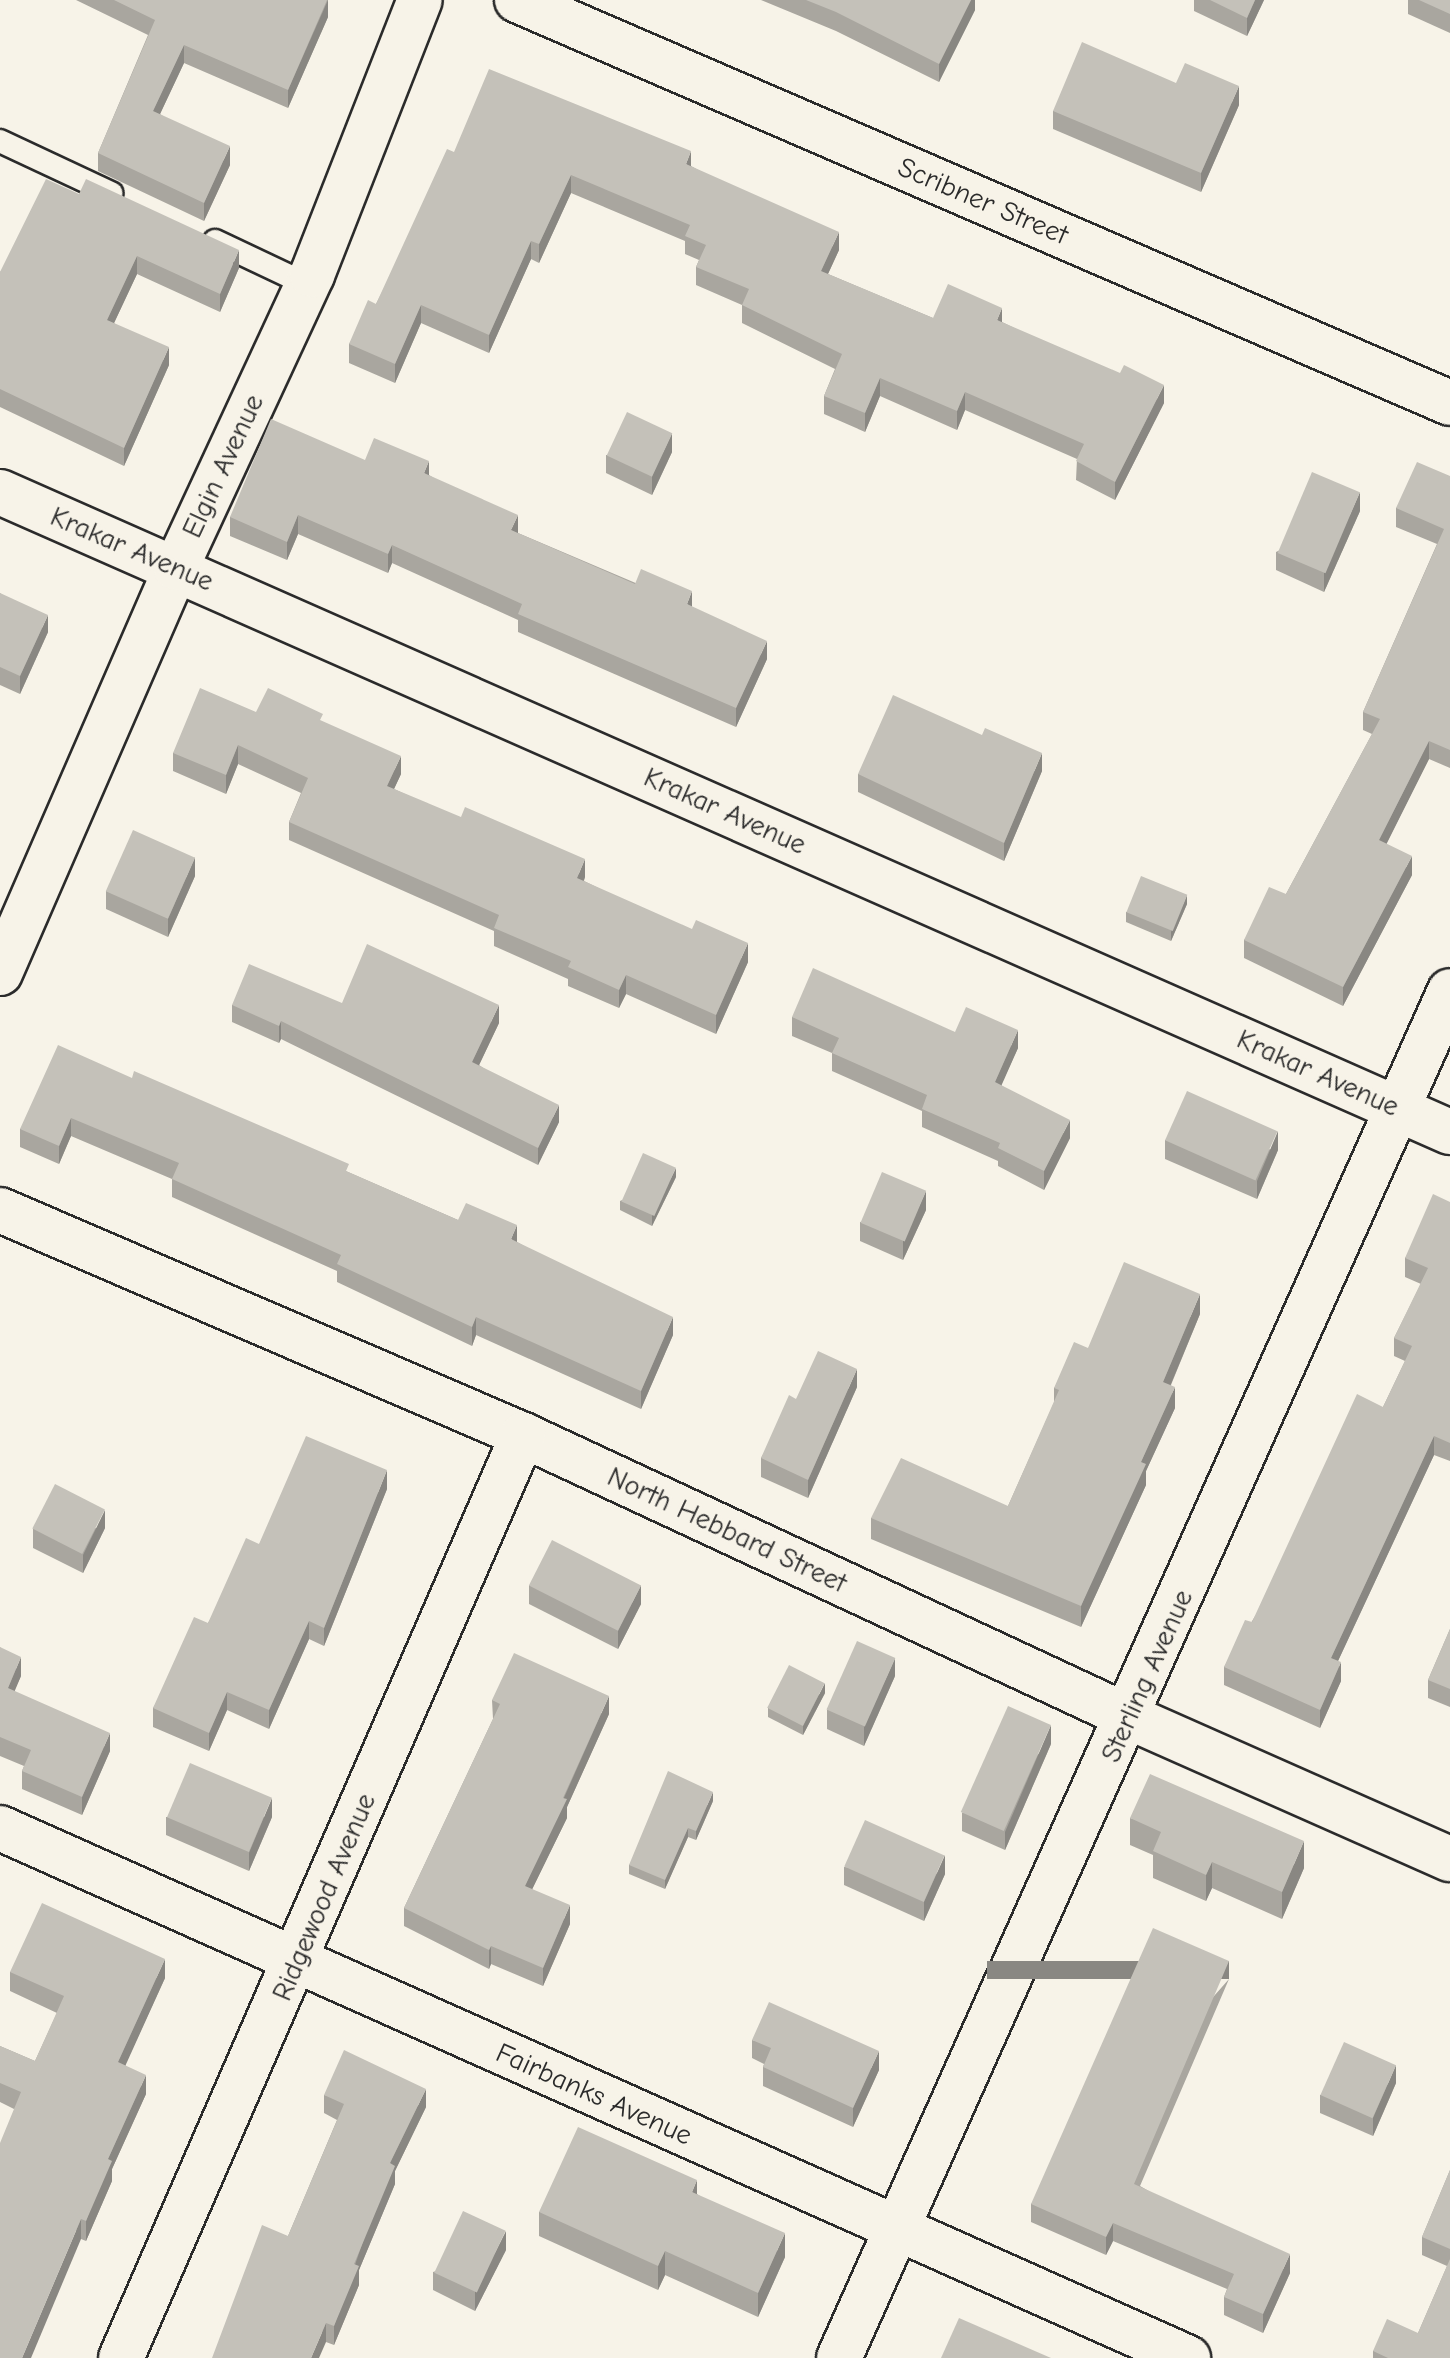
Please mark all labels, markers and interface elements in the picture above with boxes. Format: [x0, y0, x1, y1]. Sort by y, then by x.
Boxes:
street label: Scribner Street [893, 150, 1073, 252]
street label: Elgin Avenue [175, 389, 271, 543]
street label: Krakar Avenue [45, 500, 219, 598]
street label: Krakar Avenue [639, 760, 811, 862]
street label: Krakar Avenue [1232, 1022, 1404, 1124]
street label: North Hebbard Street [602, 1460, 852, 1600]
street label: Sterling Avenue [1094, 1585, 1200, 1767]
street label: Ridgewood Avenue [265, 1788, 383, 2006]
street label: Fairbanks Avenue [491, 2036, 697, 2152]

